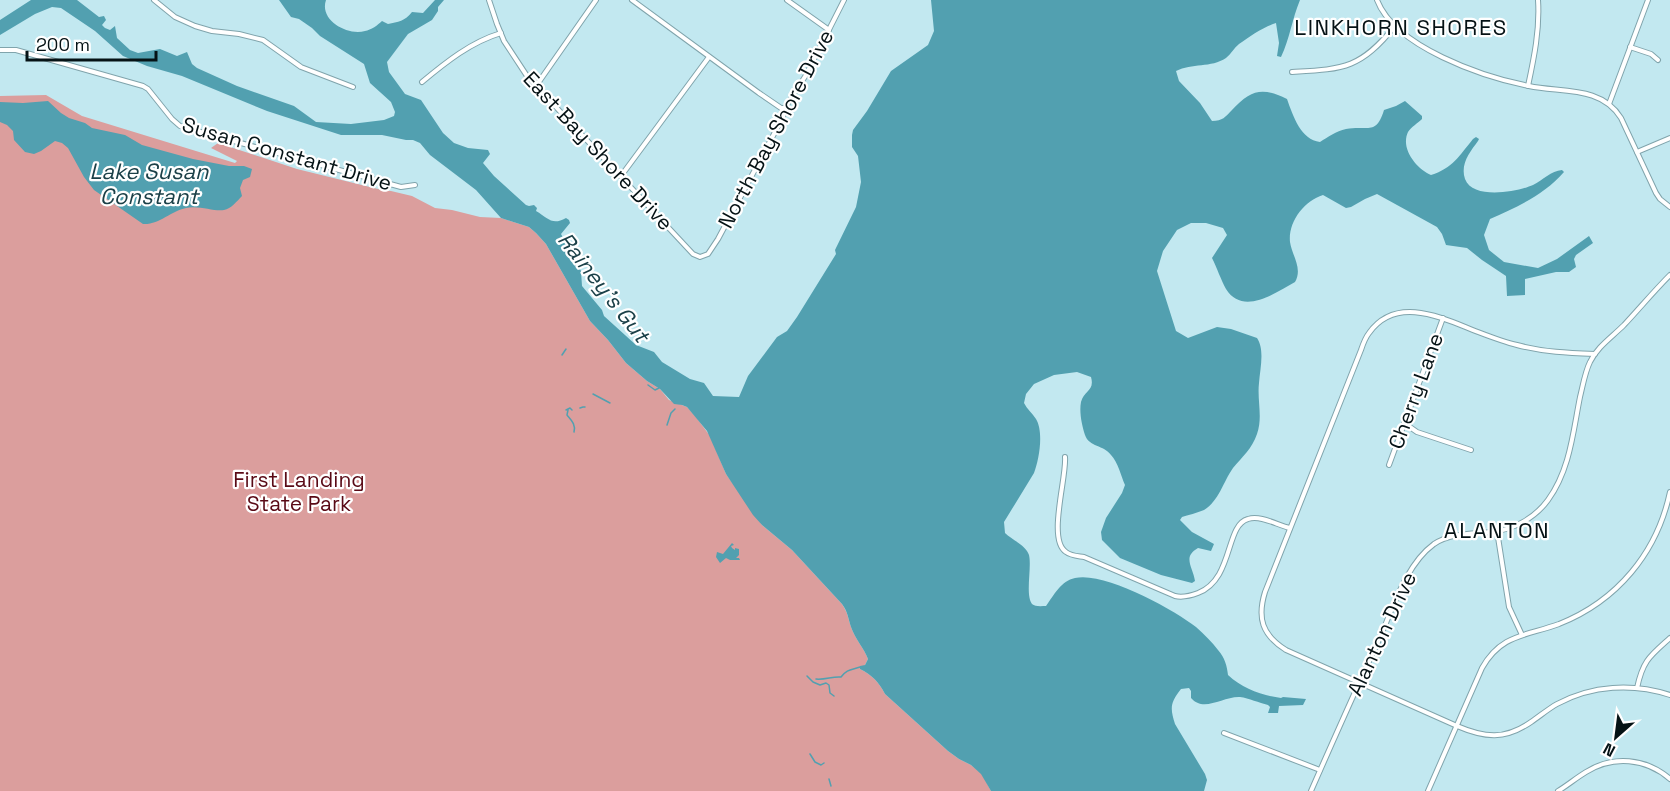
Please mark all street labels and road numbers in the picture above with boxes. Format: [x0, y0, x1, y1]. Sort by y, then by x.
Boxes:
street label: North Bay Shore Drive [712, 25, 839, 233]
street label: East Bay Shore Drive [518, 65, 679, 236]
street label: Susan Constant Drive [179, 111, 395, 196]
street label: Cherry Lane [1382, 329, 1449, 453]
street label: Alanton Drive [1341, 567, 1422, 700]

